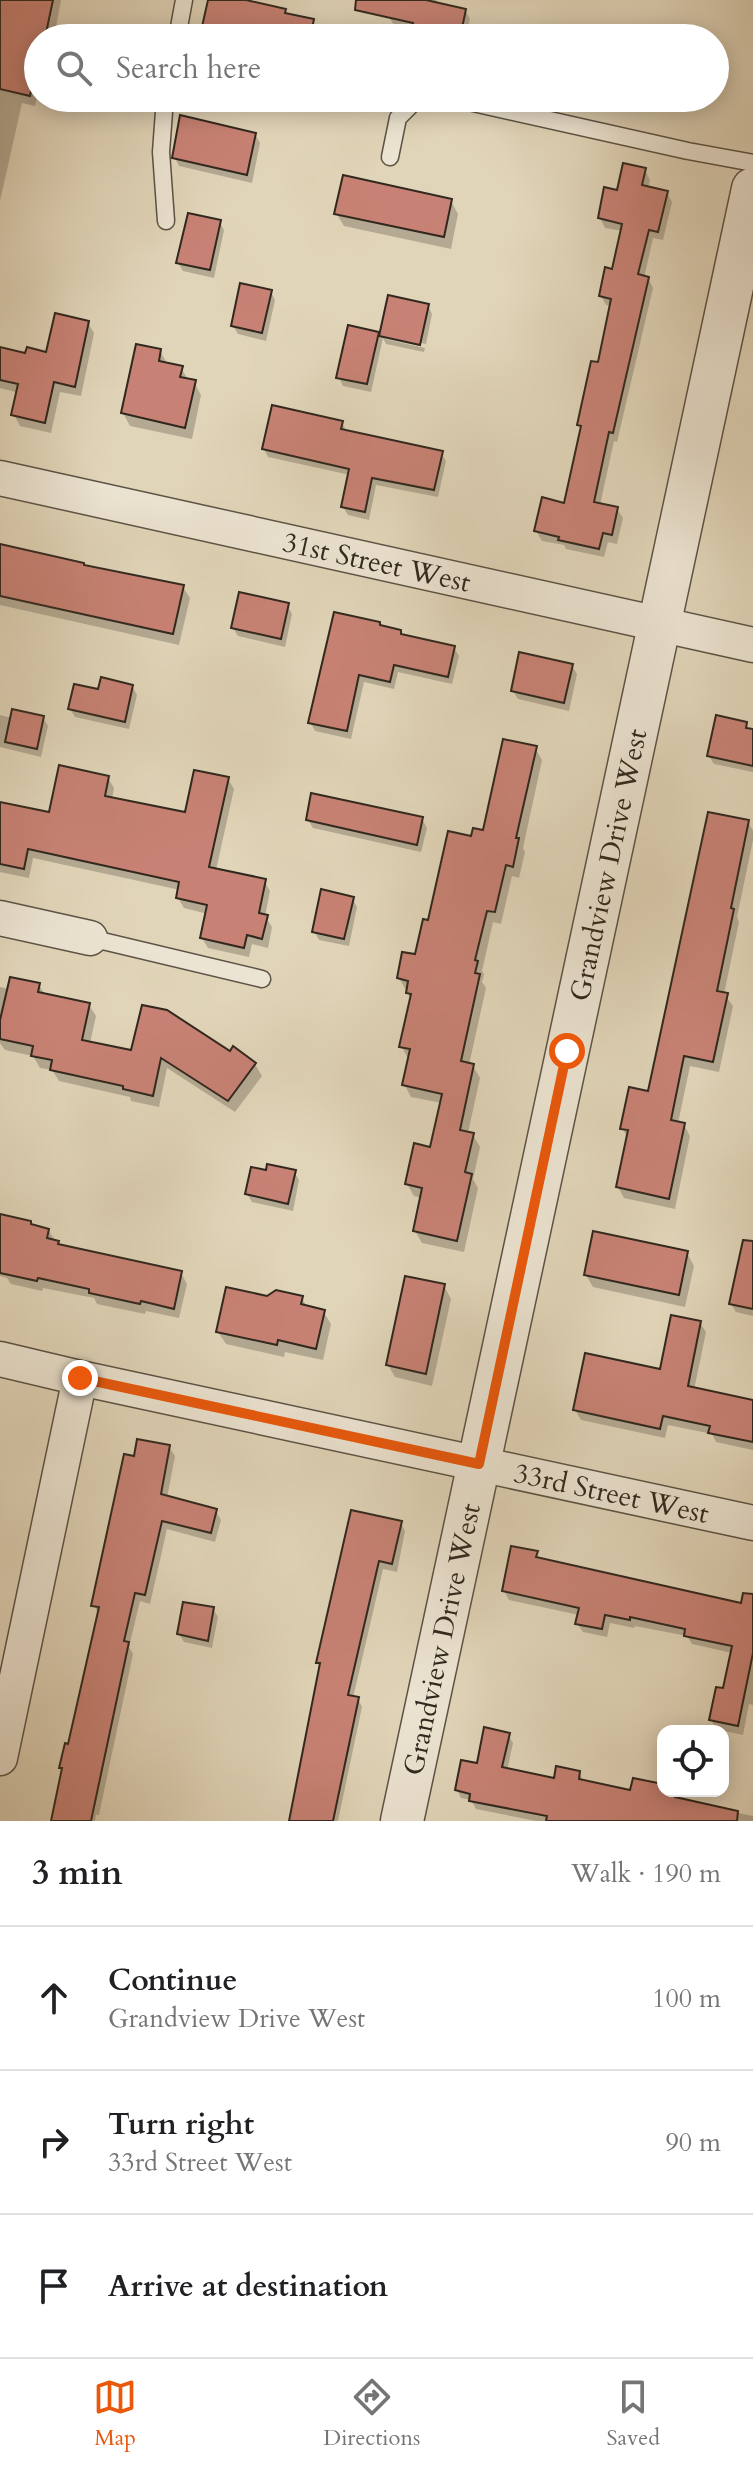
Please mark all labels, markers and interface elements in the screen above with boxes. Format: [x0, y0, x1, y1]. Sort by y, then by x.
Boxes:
search box [24, 24, 729, 112]
icon: search [52, 46, 96, 90]
text: Search here [116, 48, 261, 89]
street label: 31st Street West [279, 523, 474, 602]
street label: Grandview Drive West [561, 725, 656, 1005]
route start [549, 1033, 585, 1069]
route end [62, 1360, 98, 1396]
street label: 33rd Street West [511, 1454, 712, 1533]
street label: Grandview Drive West [394, 1500, 490, 1779]
map controls [657, 1725, 729, 1797]
button: locate [657, 1725, 729, 1797]
text: 3 min [32, 1850, 123, 1896]
text: Walk · 190 m [571, 1856, 721, 1891]
text: Continue [108, 1960, 237, 2001]
icon: ahead [32, 1976, 76, 2020]
text: 100 m [652, 1981, 721, 2016]
text: Grandview Drive West [108, 2001, 365, 2036]
text: Turn right [108, 2104, 254, 2145]
icon: right [32, 2120, 76, 2164]
text: 90 m [665, 2125, 721, 2160]
text: 33rd Street West [108, 2145, 292, 2180]
icon: arrive [32, 2264, 76, 2308]
text: Arrive at destination [108, 2266, 388, 2307]
tab: Map [93, 2375, 137, 2453]
tab: Directions [323, 2375, 420, 2453]
tab: Saved [607, 2375, 660, 2453]

